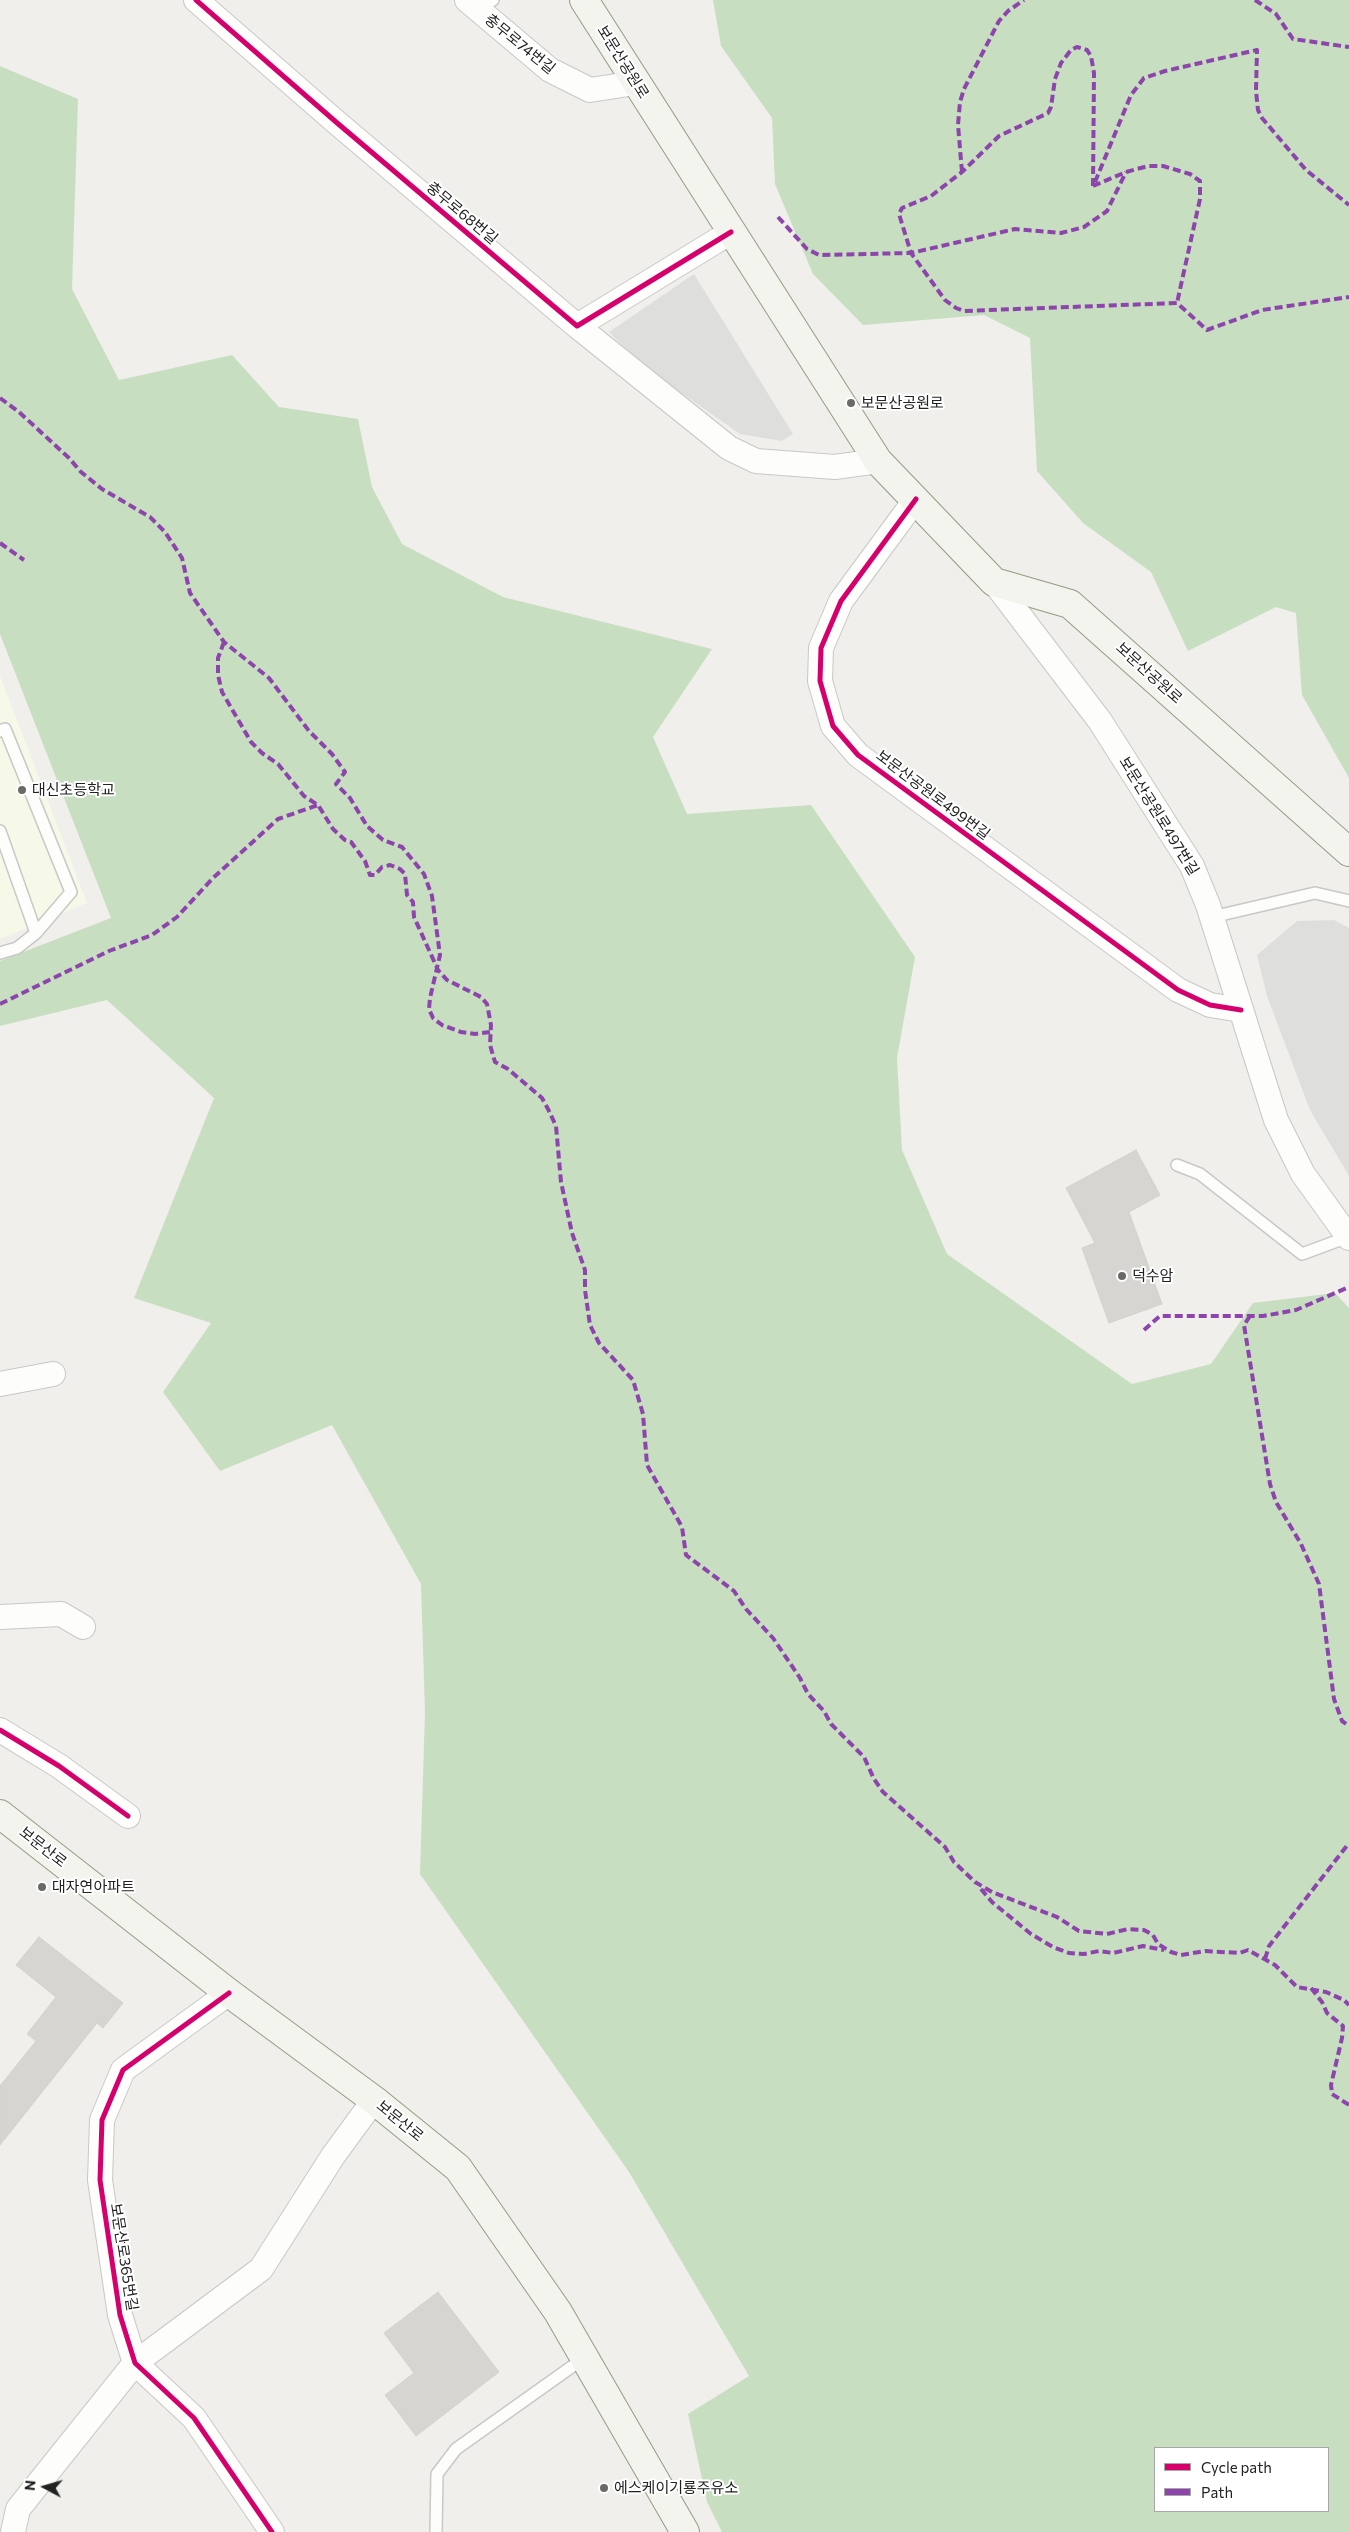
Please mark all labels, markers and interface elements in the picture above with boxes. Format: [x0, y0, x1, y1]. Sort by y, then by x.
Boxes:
street label: 충무로74번길 [481, 10, 559, 78]
street label: 보문산공원로 [593, 22, 653, 102]
street label: 충무로68번길 [423, 178, 501, 248]
place label: 보문산공원로 [861, 394, 944, 412]
marker: 보문산공원로 [845, 397, 857, 409]
street label: 보문산공원로 [1112, 639, 1186, 707]
street label: 보문산공원로499번길 [873, 746, 993, 844]
street label: 보문산공원로497번길 [1115, 753, 1203, 879]
place label: 대신초등학교 [32, 781, 115, 799]
marker: 대신초등학교 [16, 784, 28, 796]
place label: 덕수암 [1132, 1267, 1173, 1285]
marker: 덕수암 [1116, 1270, 1128, 1282]
street label: 보문산로 [16, 1823, 70, 1871]
place label: 대자연아파트 [52, 1878, 135, 1896]
marker: 대자연아파트 [36, 1881, 48, 1893]
street label: 보문산로 [373, 2097, 427, 2145]
street label: 보문산로365번길 [107, 2202, 141, 2312]
legend [1154, 2447, 1329, 2512]
text: Cycle path [1201, 2458, 1272, 2476]
north arrow [20, 2462, 70, 2512]
text: N [21, 2479, 39, 2491]
place label: 에스케이기룡주유소 [614, 2479, 738, 2497]
marker: 에스케이기룡주유소 [598, 2482, 610, 2494]
text: Path [1201, 2483, 1233, 2501]

